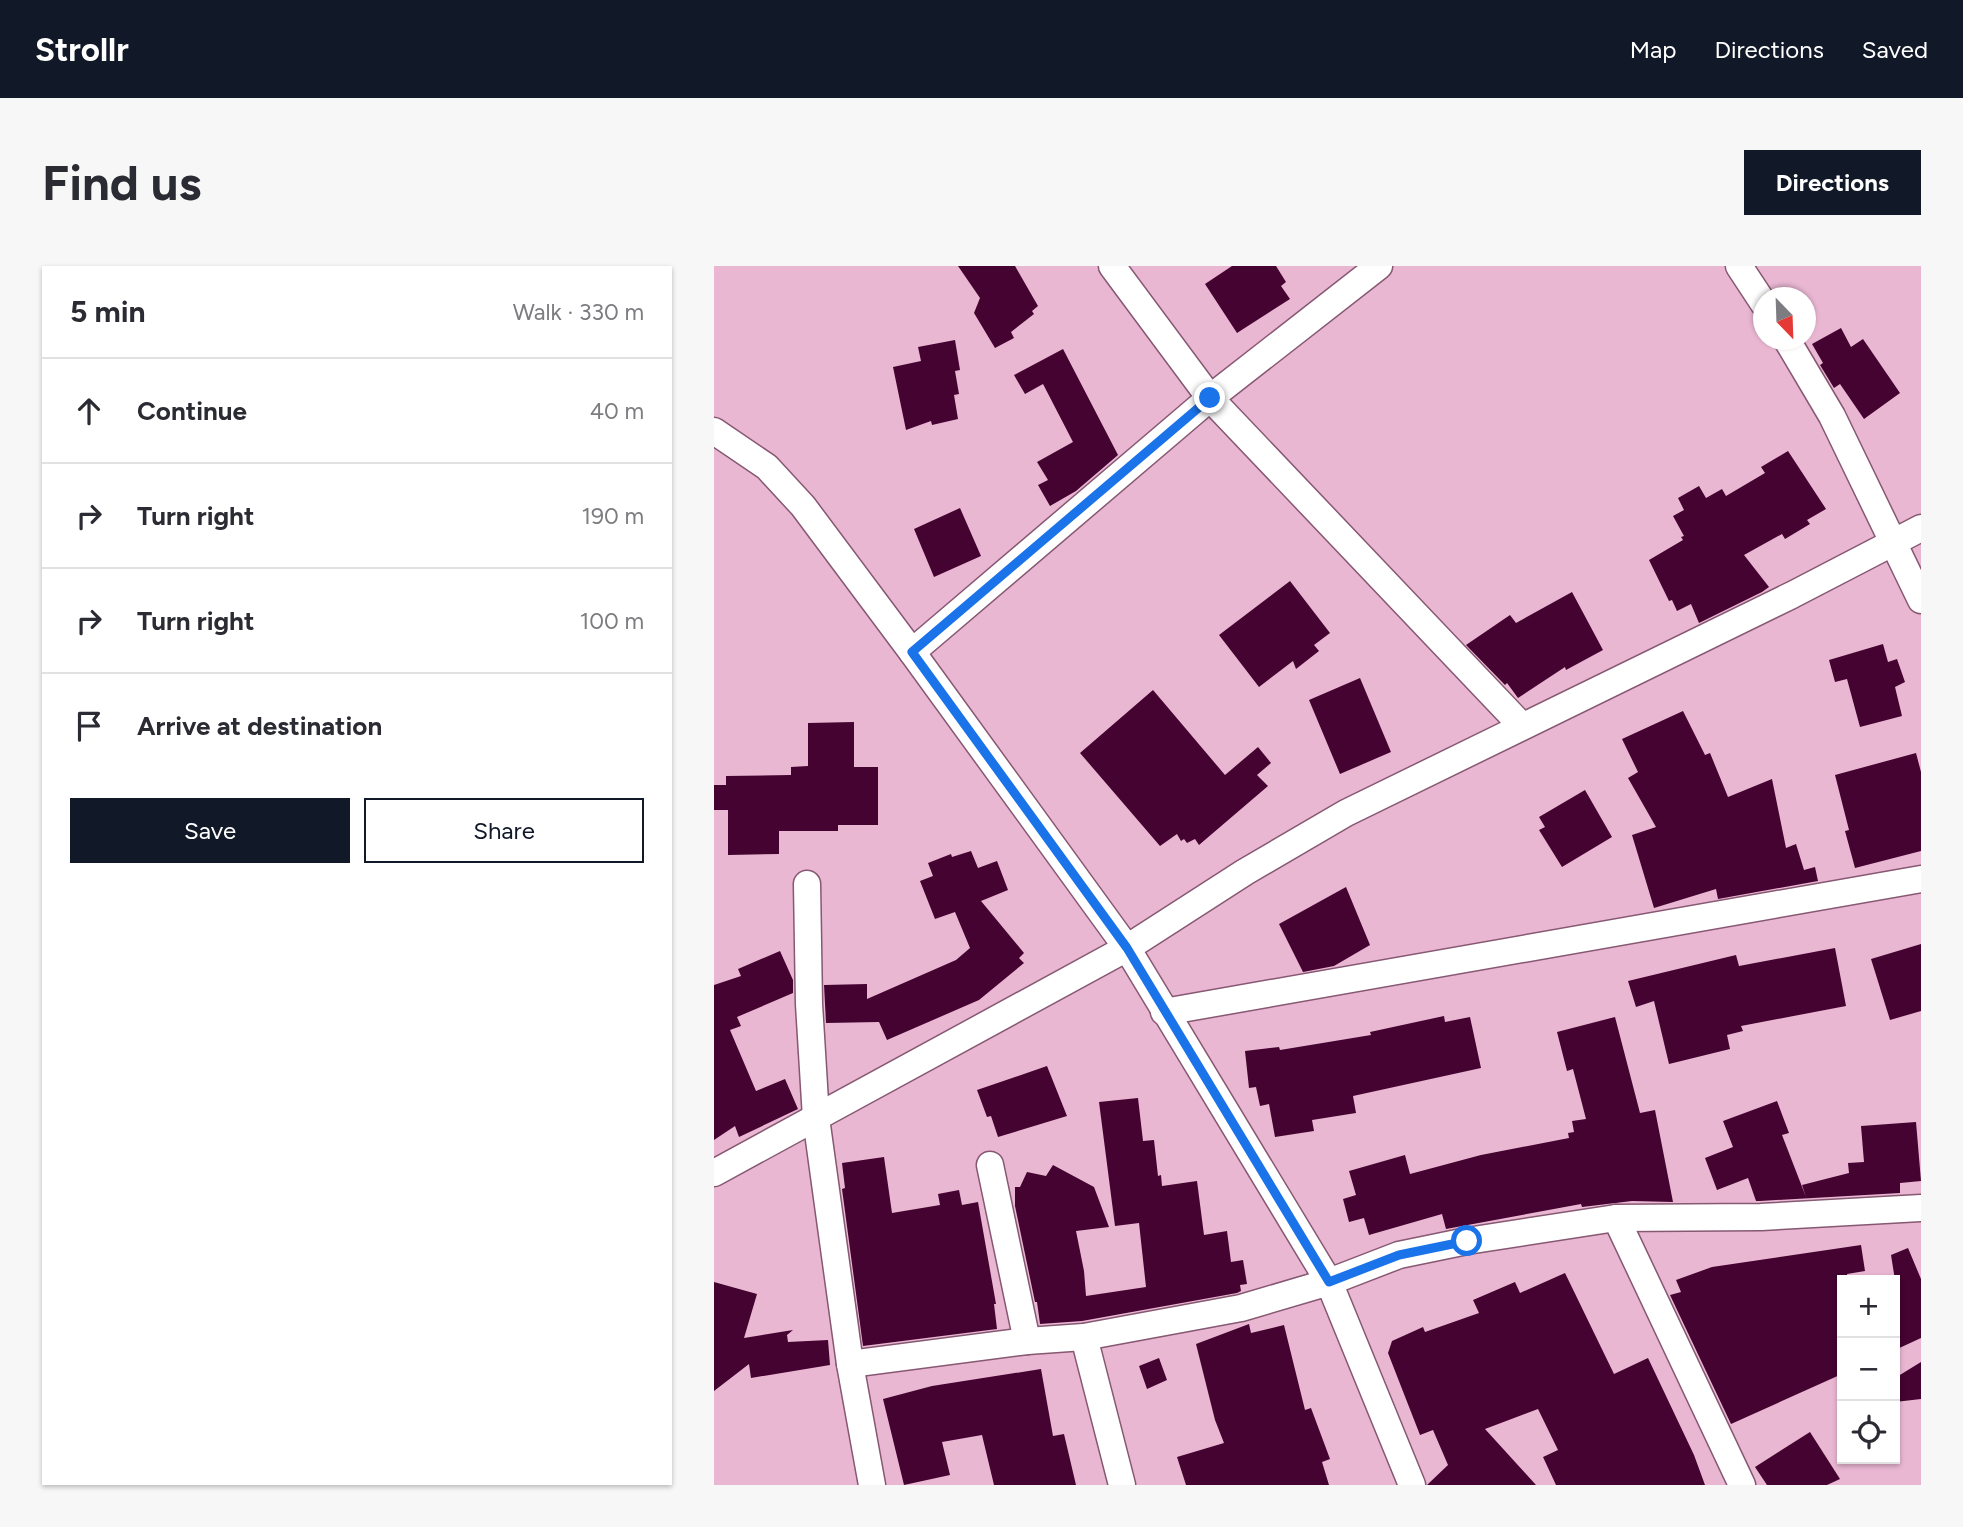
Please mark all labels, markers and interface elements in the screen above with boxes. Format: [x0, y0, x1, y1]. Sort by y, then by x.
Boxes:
text: Strollr [35, 30, 129, 69]
text: Map [1630, 35, 1676, 64]
text: Directions [1714, 35, 1824, 64]
text: Saved [1862, 35, 1928, 64]
button: Directions [1744, 150, 1921, 215]
text: Find us [42, 153, 201, 212]
north arrow [1753, 287, 1816, 350]
text: 5 min [70, 293, 146, 330]
text: Walk · 330 m [513, 298, 644, 326]
route end [1194, 382, 1225, 413]
icon: ahead [70, 392, 108, 430]
text: Continue [137, 395, 247, 427]
text: 40 m [590, 397, 644, 425]
icon: right [70, 497, 108, 535]
text: Turn right [137, 500, 254, 532]
text: 190 m [581, 502, 644, 530]
icon: right [70, 602, 108, 640]
text: Turn right [137, 605, 254, 637]
text: 100 m [580, 607, 644, 635]
icon: arrive [70, 707, 108, 745]
text: Arrive at destination [137, 710, 382, 742]
button: Save [70, 798, 350, 863]
button: Share [364, 798, 644, 863]
route start [1451, 1225, 1482, 1256]
map controls [1837, 1275, 1900, 1464]
button: + [1837, 1275, 1900, 1338]
button: − [1837, 1338, 1900, 1401]
button: locate [1837, 1401, 1900, 1464]

